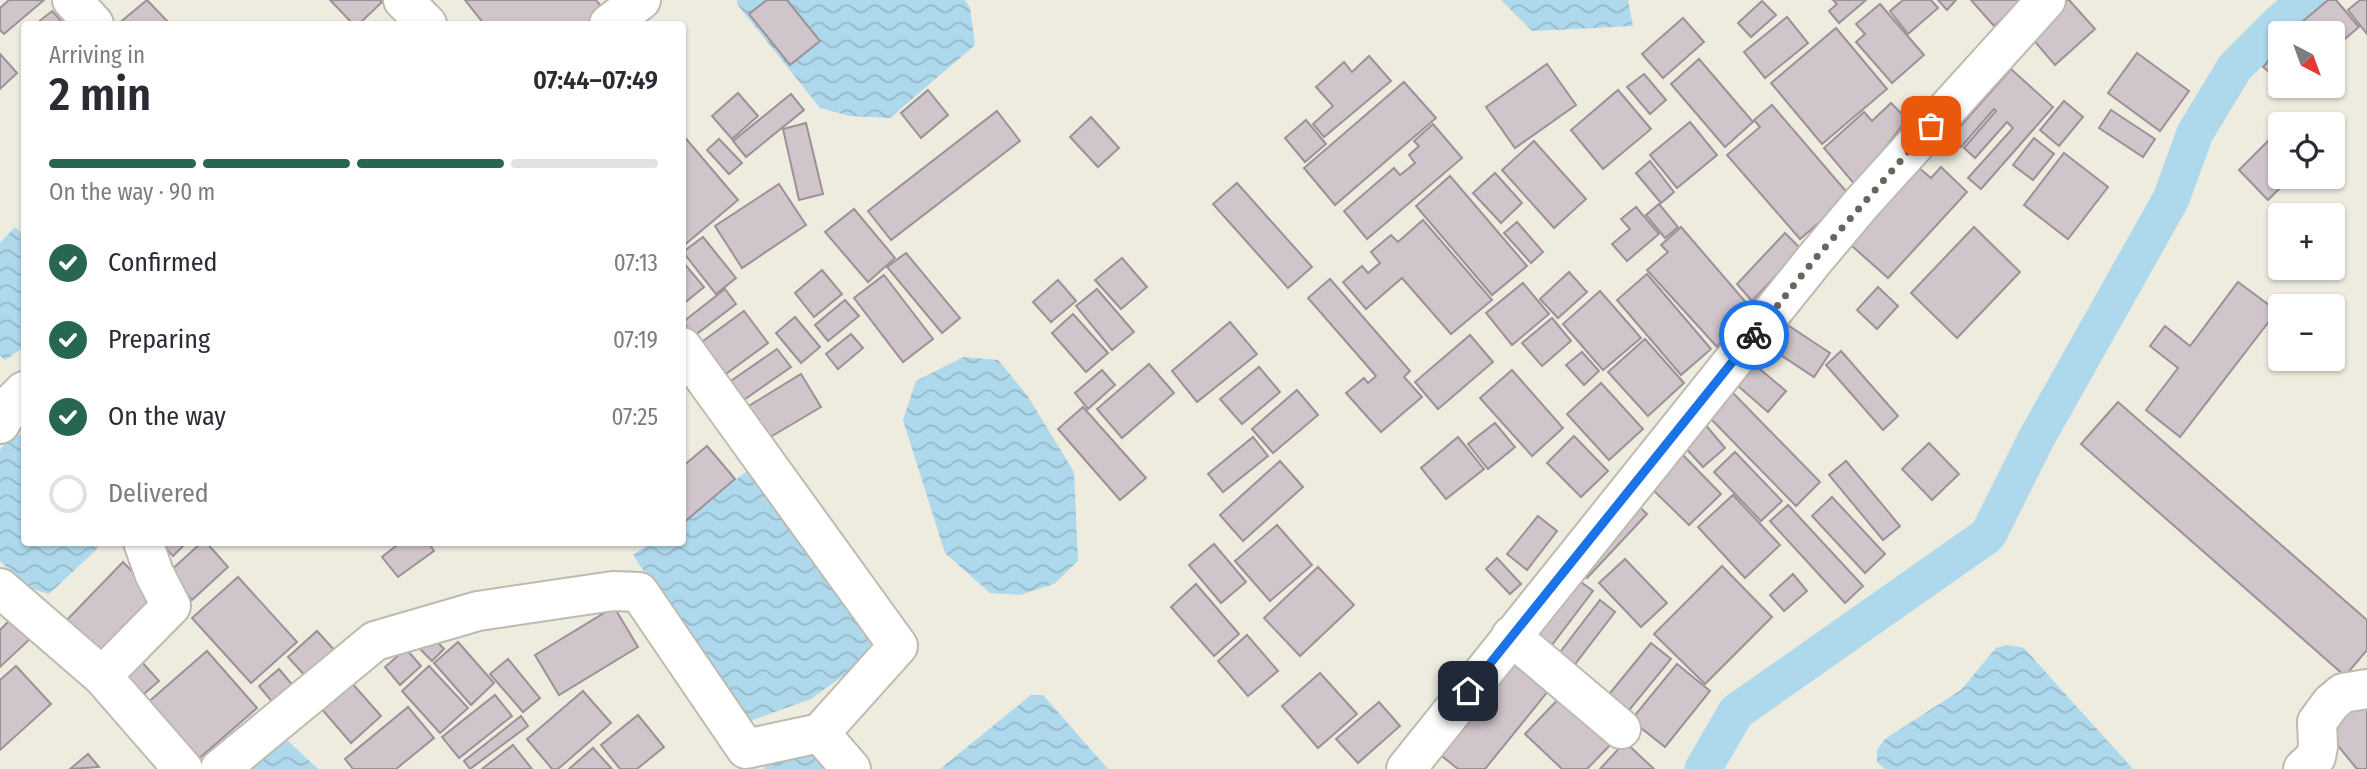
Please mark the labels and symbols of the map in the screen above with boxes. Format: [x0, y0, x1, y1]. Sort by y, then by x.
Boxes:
north arrow [2268, 21, 2345, 98]
pin [1901, 96, 1961, 156]
courier [1719, 300, 1789, 370]
pin [1438, 661, 1498, 721]

